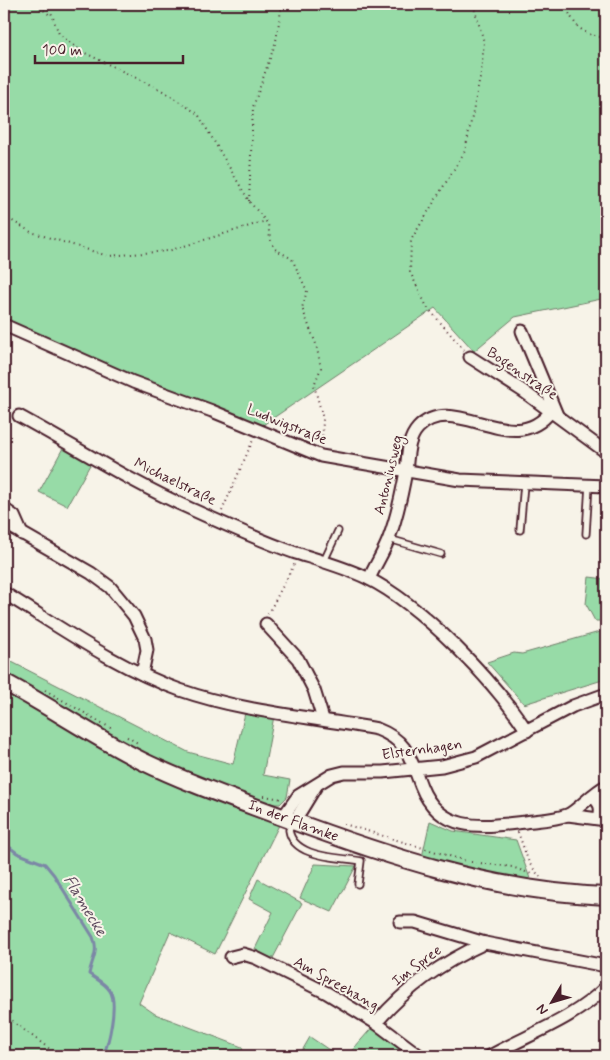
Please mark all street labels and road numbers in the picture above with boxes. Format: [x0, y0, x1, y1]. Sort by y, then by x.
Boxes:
street label: Bogenstraße [482, 343, 561, 406]
street label: Ludwigstraße [244, 400, 330, 450]
street label: Antoniusweg [369, 433, 410, 517]
street label: Michaelstraße [130, 453, 220, 511]
street label: Elsternhagen [381, 734, 463, 766]
street label: In der Flamke [245, 795, 342, 847]
street label: Im Spree [388, 941, 446, 991]
street label: Am Spreehang [290, 952, 382, 1016]

